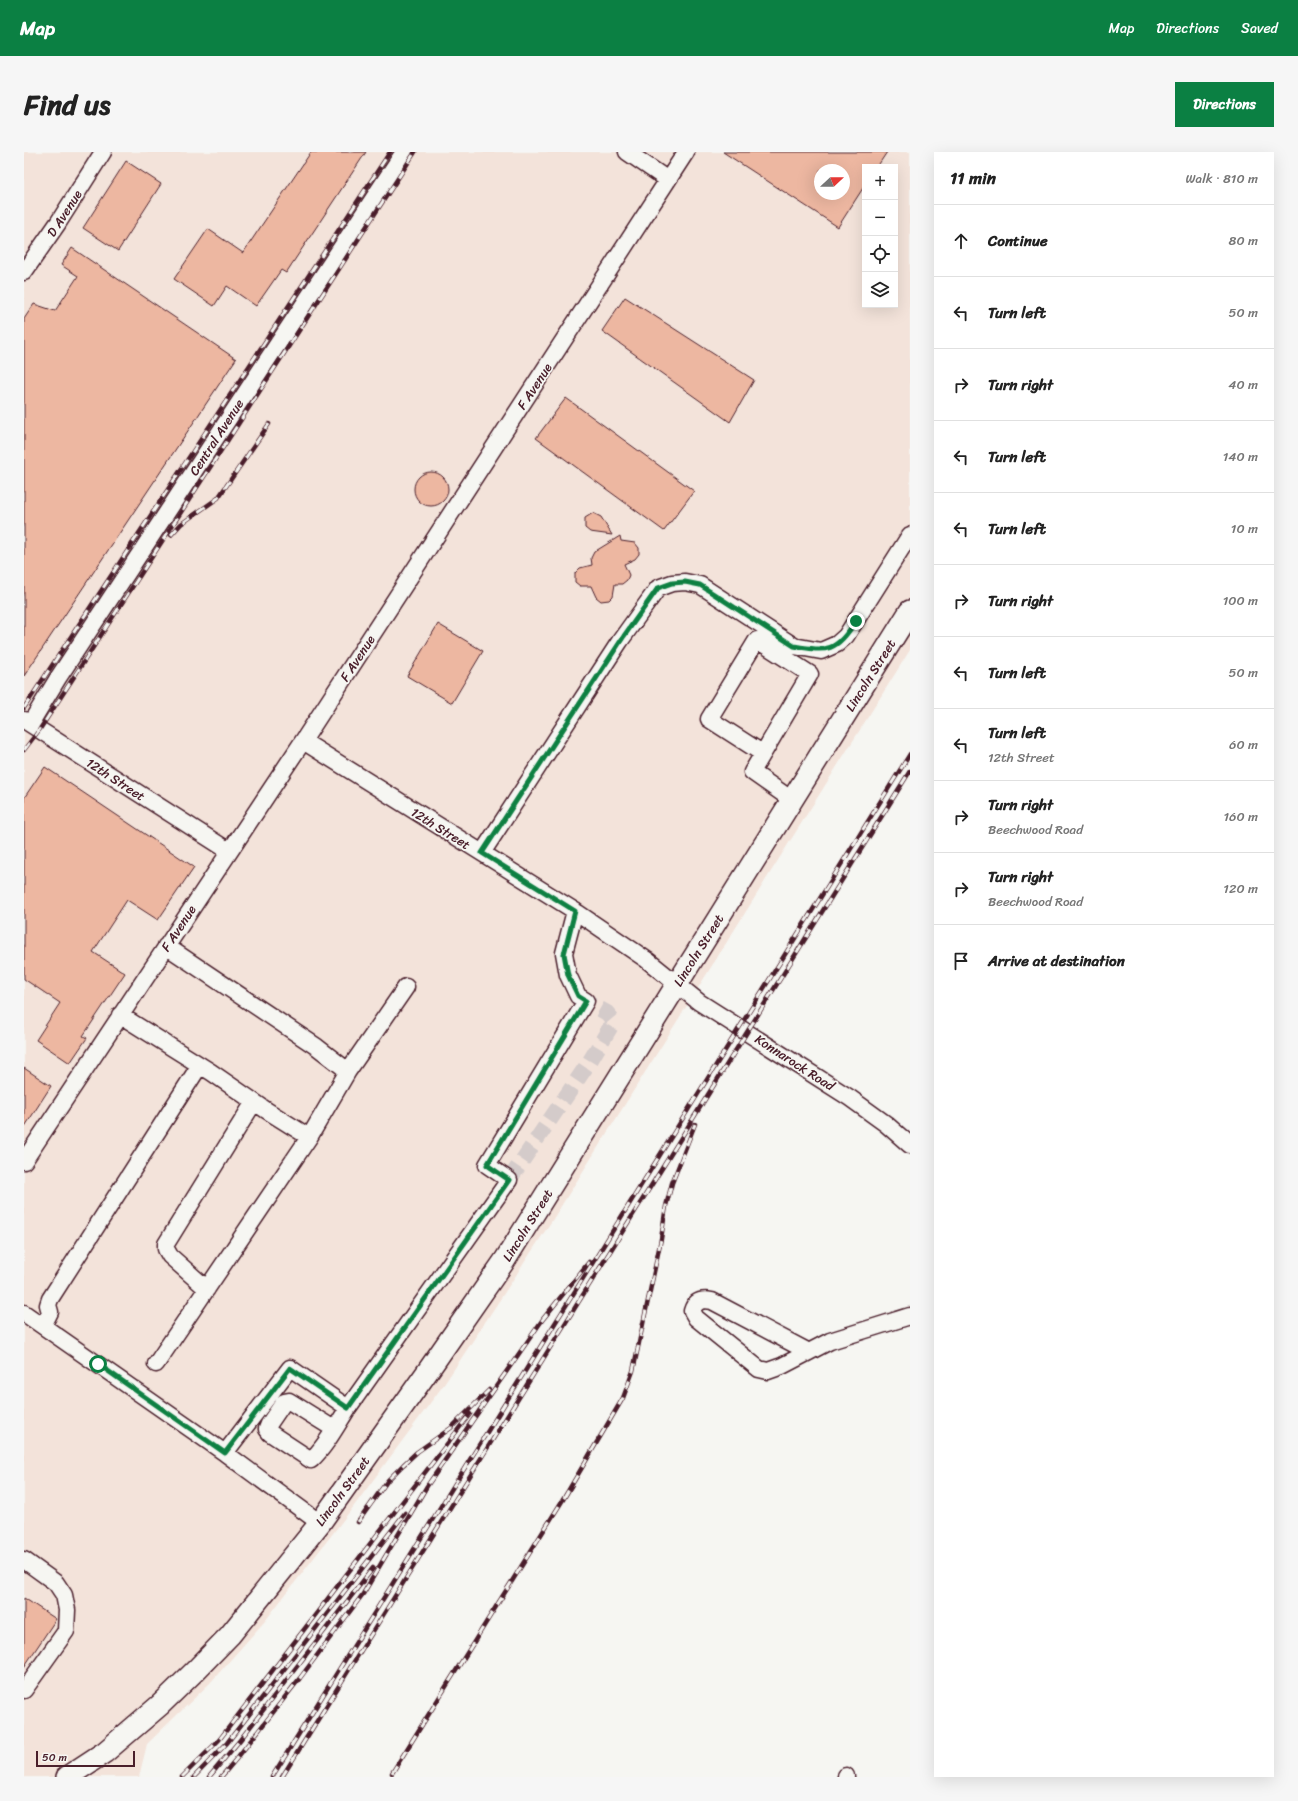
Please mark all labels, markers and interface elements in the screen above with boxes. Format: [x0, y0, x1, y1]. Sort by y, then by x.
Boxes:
text: Map [20, 12, 55, 45]
text: Map [1108, 16, 1134, 41]
text: Directions [1156, 16, 1219, 41]
text: Saved [1241, 16, 1278, 41]
text: Find us [24, 80, 111, 129]
button: Directions [1175, 82, 1274, 127]
text: 11 min [950, 163, 996, 193]
north arrow [814, 164, 850, 200]
map controls [862, 164, 898, 308]
button: + [862, 164, 898, 200]
text: Walk · 810 m [1186, 167, 1258, 190]
street label: D Avenue [40, 185, 88, 242]
button: − [862, 200, 898, 236]
text: Continue [988, 228, 1048, 254]
text: 80 m [1229, 229, 1258, 252]
icon: ahead [950, 230, 972, 252]
button: locate [862, 236, 898, 272]
button: layers [862, 272, 898, 308]
text: Turn left [988, 300, 1046, 326]
text: 50 m [1228, 301, 1258, 324]
icon: left [950, 302, 972, 324]
street label: F Avenue [511, 358, 558, 414]
text: Turn right [988, 372, 1053, 398]
text: 40 m [1228, 373, 1258, 396]
icon: right [950, 374, 972, 396]
street label: Central Avenue [183, 394, 250, 480]
text: Turn left [988, 444, 1046, 470]
text: 140 m [1223, 445, 1258, 468]
icon: left [950, 446, 972, 468]
text: Turn left [988, 516, 1046, 542]
text: 10 m [1231, 517, 1258, 540]
icon: left [950, 518, 972, 540]
text: Turn right [988, 588, 1053, 614]
text: 100 m [1223, 589, 1258, 612]
icon: right [950, 590, 972, 612]
route end [847, 612, 865, 630]
street label: F Avenue [334, 630, 381, 686]
street label: Lincoln Street [839, 634, 902, 716]
text: Turn left [988, 660, 1046, 686]
text: 50 m [1228, 661, 1258, 684]
icon: left [950, 662, 972, 684]
text: Turn left [988, 720, 1046, 746]
text: 60 m [1229, 733, 1258, 756]
icon: left [950, 734, 972, 756]
text: 12th Street [988, 746, 1055, 769]
street label: 12th Street [81, 752, 150, 807]
text: Turn right [988, 792, 1053, 818]
street label: 12th Street [406, 801, 475, 856]
text: 160 m [1223, 805, 1258, 828]
icon: right [950, 806, 972, 828]
text: Beechwood Road [988, 818, 1083, 841]
text: Turn right [988, 864, 1053, 890]
text: 120 m [1223, 877, 1258, 900]
icon: right [950, 878, 972, 900]
text: Beechwood Road [988, 890, 1083, 913]
street label: F Avenue [155, 900, 202, 956]
street label: Lincoln Street [667, 909, 730, 991]
text: Arrive at destination [988, 948, 1125, 974]
icon: arrive [950, 950, 972, 972]
street label: Konnarock Road [750, 1028, 840, 1098]
street label: Lincoln Street [496, 1184, 559, 1266]
route start [89, 1355, 107, 1373]
street label: Lincoln Street [309, 1451, 376, 1531]
text: 50 m [42, 1748, 67, 1767]
scale bar [36, 1749, 135, 1768]

